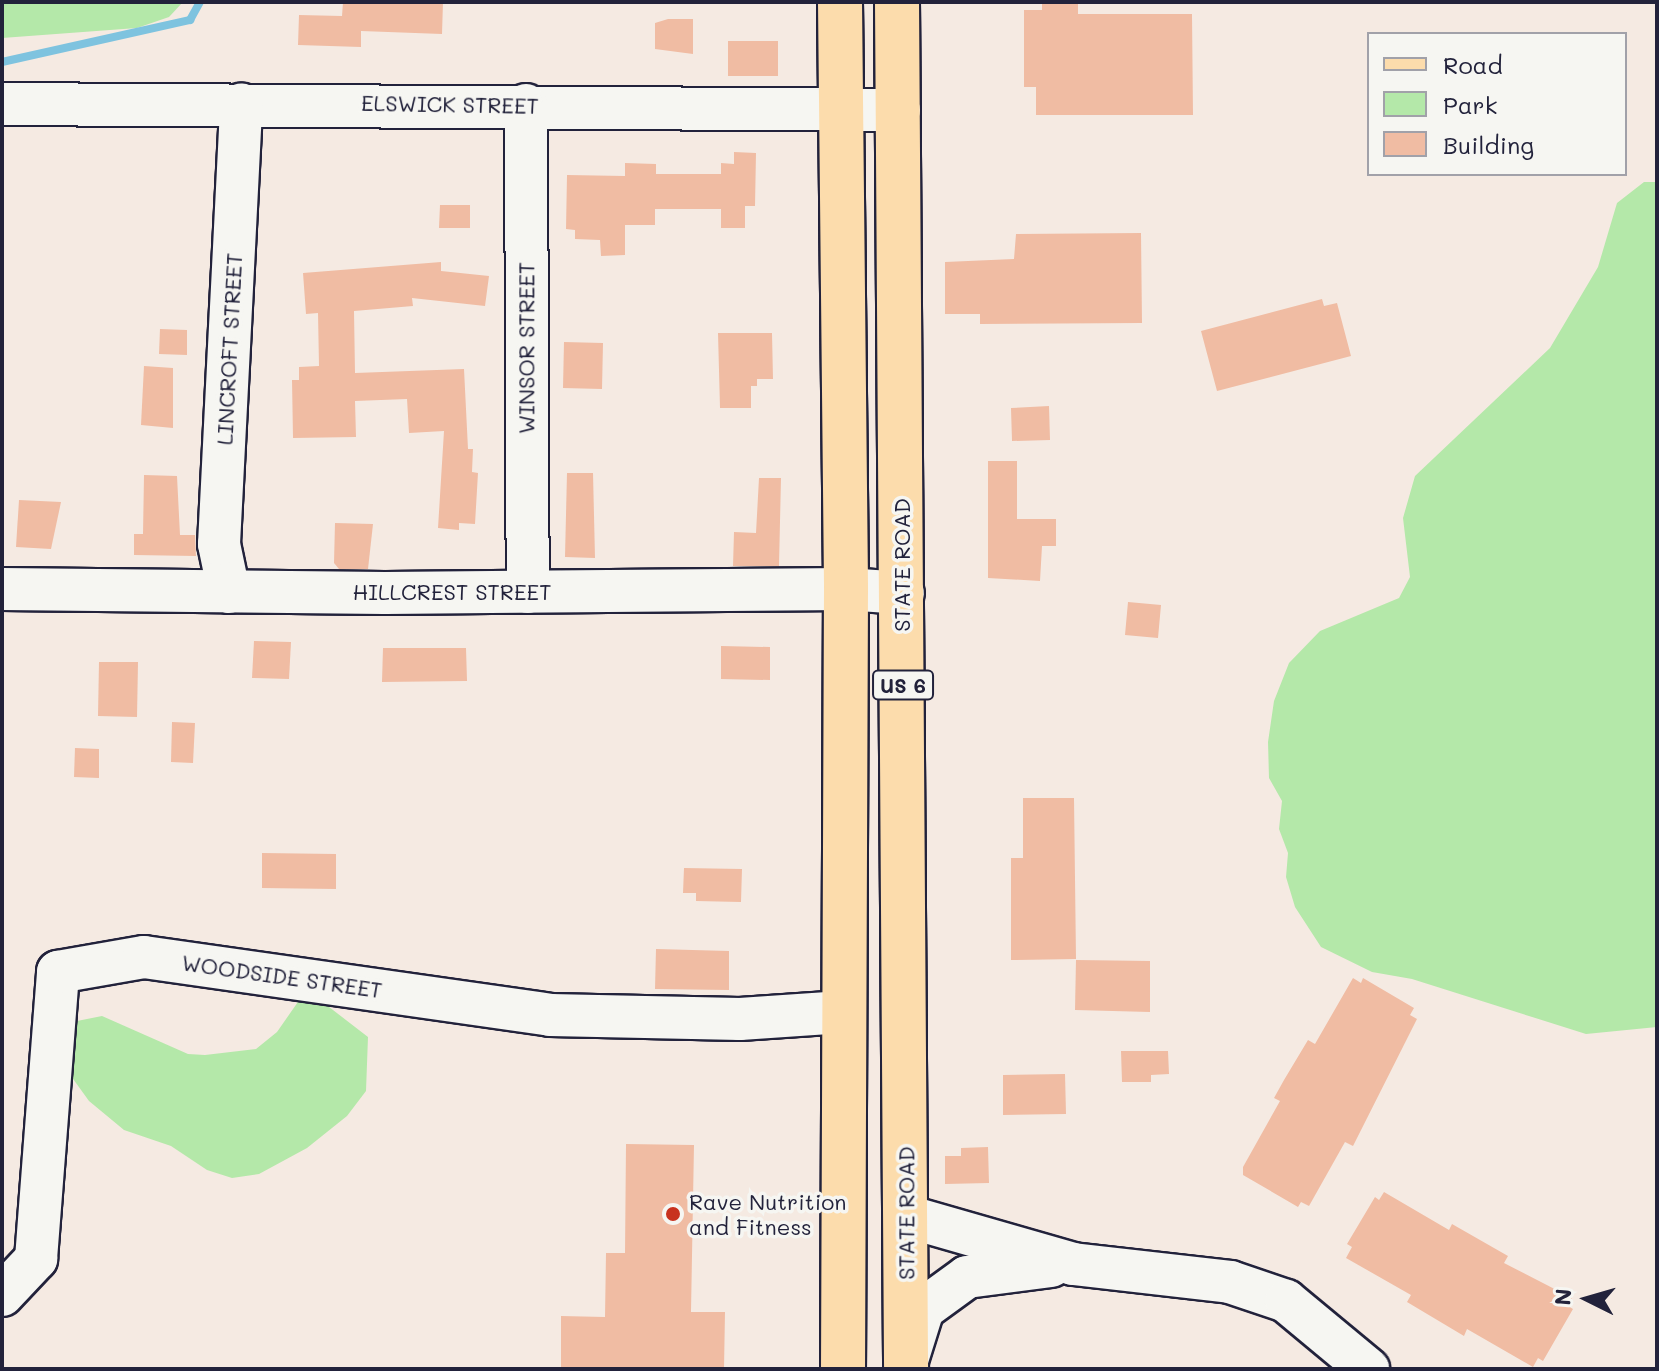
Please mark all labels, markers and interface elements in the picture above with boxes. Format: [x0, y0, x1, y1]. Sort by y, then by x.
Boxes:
legend [1367, 32, 1627, 176]
text: Road [1443, 49, 1503, 80]
street label: ELSWICK STREET [361, 89, 539, 119]
text: Park [1443, 89, 1497, 120]
text: Building [1443, 129, 1534, 160]
street label: LINCROFT STREET [211, 252, 247, 446]
street label: WINSOR STREET [513, 262, 539, 434]
street label: STATE ROAD [889, 498, 915, 632]
street label: HILLCREST STREET [353, 579, 551, 605]
road number: US 6 [871, 669, 935, 701]
street label: WOODSIDE STREET [180, 949, 384, 1003]
street label: STATE ROAD [893, 1146, 919, 1280]
place label: Rave Nutrition and Fitness [689, 1188, 846, 1240]
marker: Rave Nutrition and Fitness [664, 1205, 682, 1223]
north arrow [1547, 1259, 1627, 1339]
text: N [1547, 1287, 1578, 1306]

